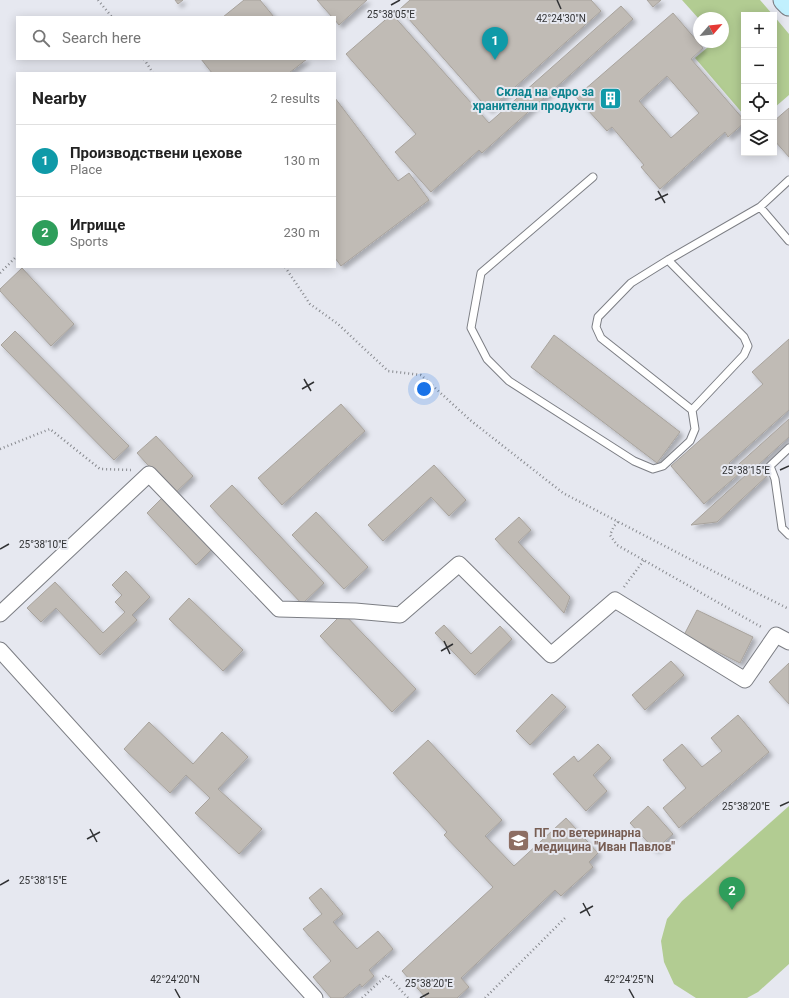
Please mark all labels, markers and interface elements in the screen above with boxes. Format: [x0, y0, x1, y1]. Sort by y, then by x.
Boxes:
text: 25°38'05"E [367, 9, 415, 20]
north arrow [693, 12, 729, 48]
map controls [741, 12, 777, 156]
button: + [741, 12, 777, 48]
text: 42°24'30"N [536, 13, 586, 24]
search box [16, 16, 336, 60]
icon: search [30, 27, 52, 49]
pin: 1 [482, 27, 508, 60]
text: Search here [62, 29, 141, 47]
button: − [741, 48, 777, 84]
button: locate [741, 84, 777, 120]
place label: Склад на едро за хранителни продукти [472, 85, 595, 113]
building icon: Склад на едро за хранителни продукти [597, 86, 623, 112]
text: Nearby [32, 88, 87, 108]
text: 2 results [270, 91, 320, 106]
button: layers [741, 120, 777, 156]
text: Производствени цехове [70, 144, 242, 162]
text: 1 [41, 153, 49, 168]
text: 130 m [283, 153, 320, 168]
text: Place [70, 162, 102, 177]
text: Игрище [70, 216, 125, 234]
text: 2 [41, 225, 49, 240]
text: 230 m [283, 225, 320, 240]
text: Sports [70, 234, 108, 249]
your location [414, 379, 434, 399]
text: 25°38'15"E [722, 465, 770, 476]
text: 25°38'10"E [19, 539, 67, 550]
text: 25°38'20"E [722, 801, 770, 812]
place label: ПГ по ветеринарна медицина "Иван Павлов" [534, 826, 675, 854]
school or university icon: ПГ по ветеринарна медицина "Иван Павлов" [505, 827, 531, 853]
text: 25°38'15"E [19, 875, 67, 886]
pin: 2 [719, 877, 745, 910]
text: 42°24'20"N [150, 974, 200, 985]
text: 42°24'25"N [604, 974, 654, 985]
text: 25°38'20"E [405, 978, 453, 989]

